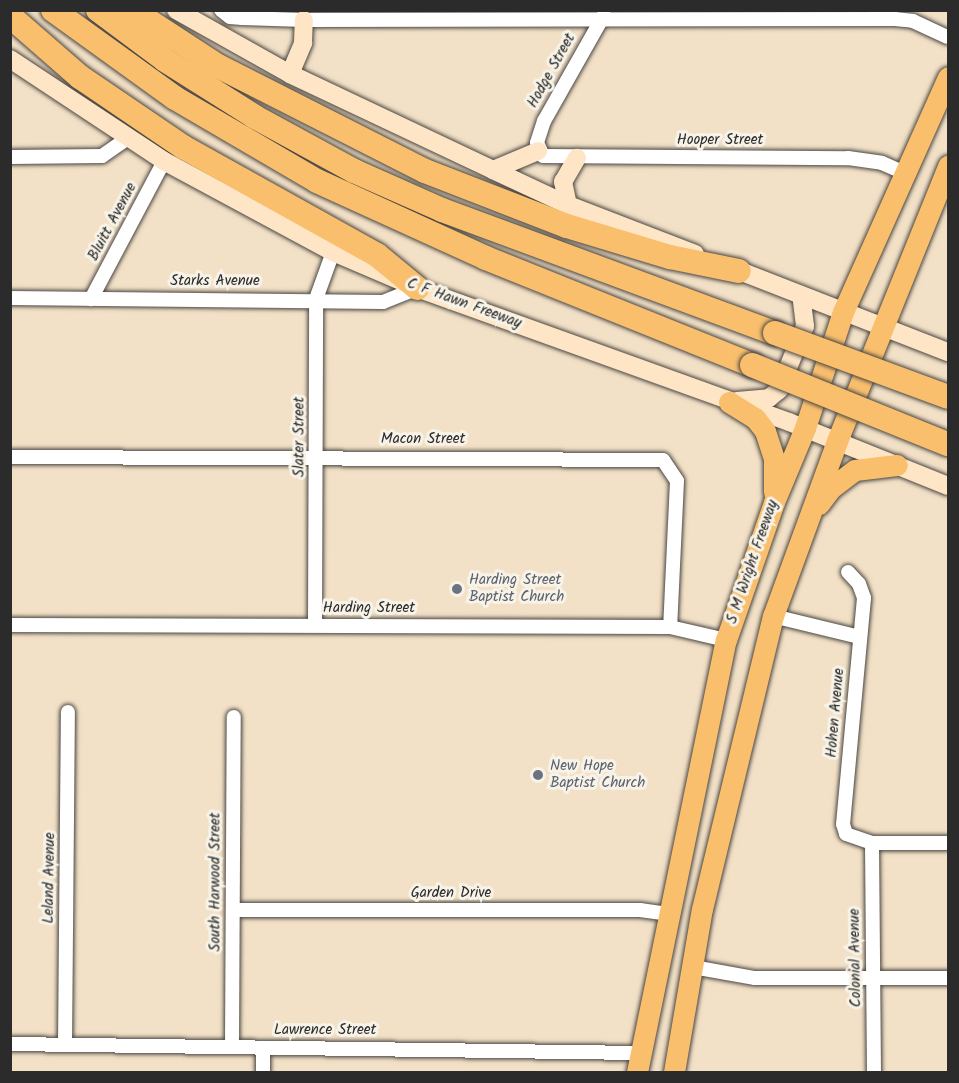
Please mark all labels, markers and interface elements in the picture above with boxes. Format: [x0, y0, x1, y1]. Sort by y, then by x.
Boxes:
street label: Hodge Street [524, 31, 580, 111]
street label: Hooper Street [677, 132, 763, 150]
street label: Bluitt Avenue [85, 180, 141, 264]
street label: Starks Avenue [170, 273, 260, 291]
street label: C F Hawn Freeway [404, 275, 524, 333]
street label: Slater Street [291, 397, 309, 477]
street label: Macon Street [381, 431, 465, 449]
street label: S M Wright Freeway [723, 498, 783, 626]
place label: Harding Street Baptist Church [469, 571, 564, 606]
marker: Harding Street Baptist Church [450, 582, 464, 596]
street label: Harding Street [323, 600, 415, 618]
street label: Hohen Avenue [823, 667, 849, 759]
place label: New Hope Baptist Church [550, 757, 645, 792]
marker: New Hope Baptist Church [531, 768, 545, 782]
street label: South Harwood Street [207, 812, 225, 952]
street label: Leland Avenue [40, 832, 60, 924]
street label: Garden Drive [411, 885, 491, 903]
street label: Colonial Avenue [846, 909, 866, 1007]
street label: Lawrence Street [274, 1022, 376, 1040]

